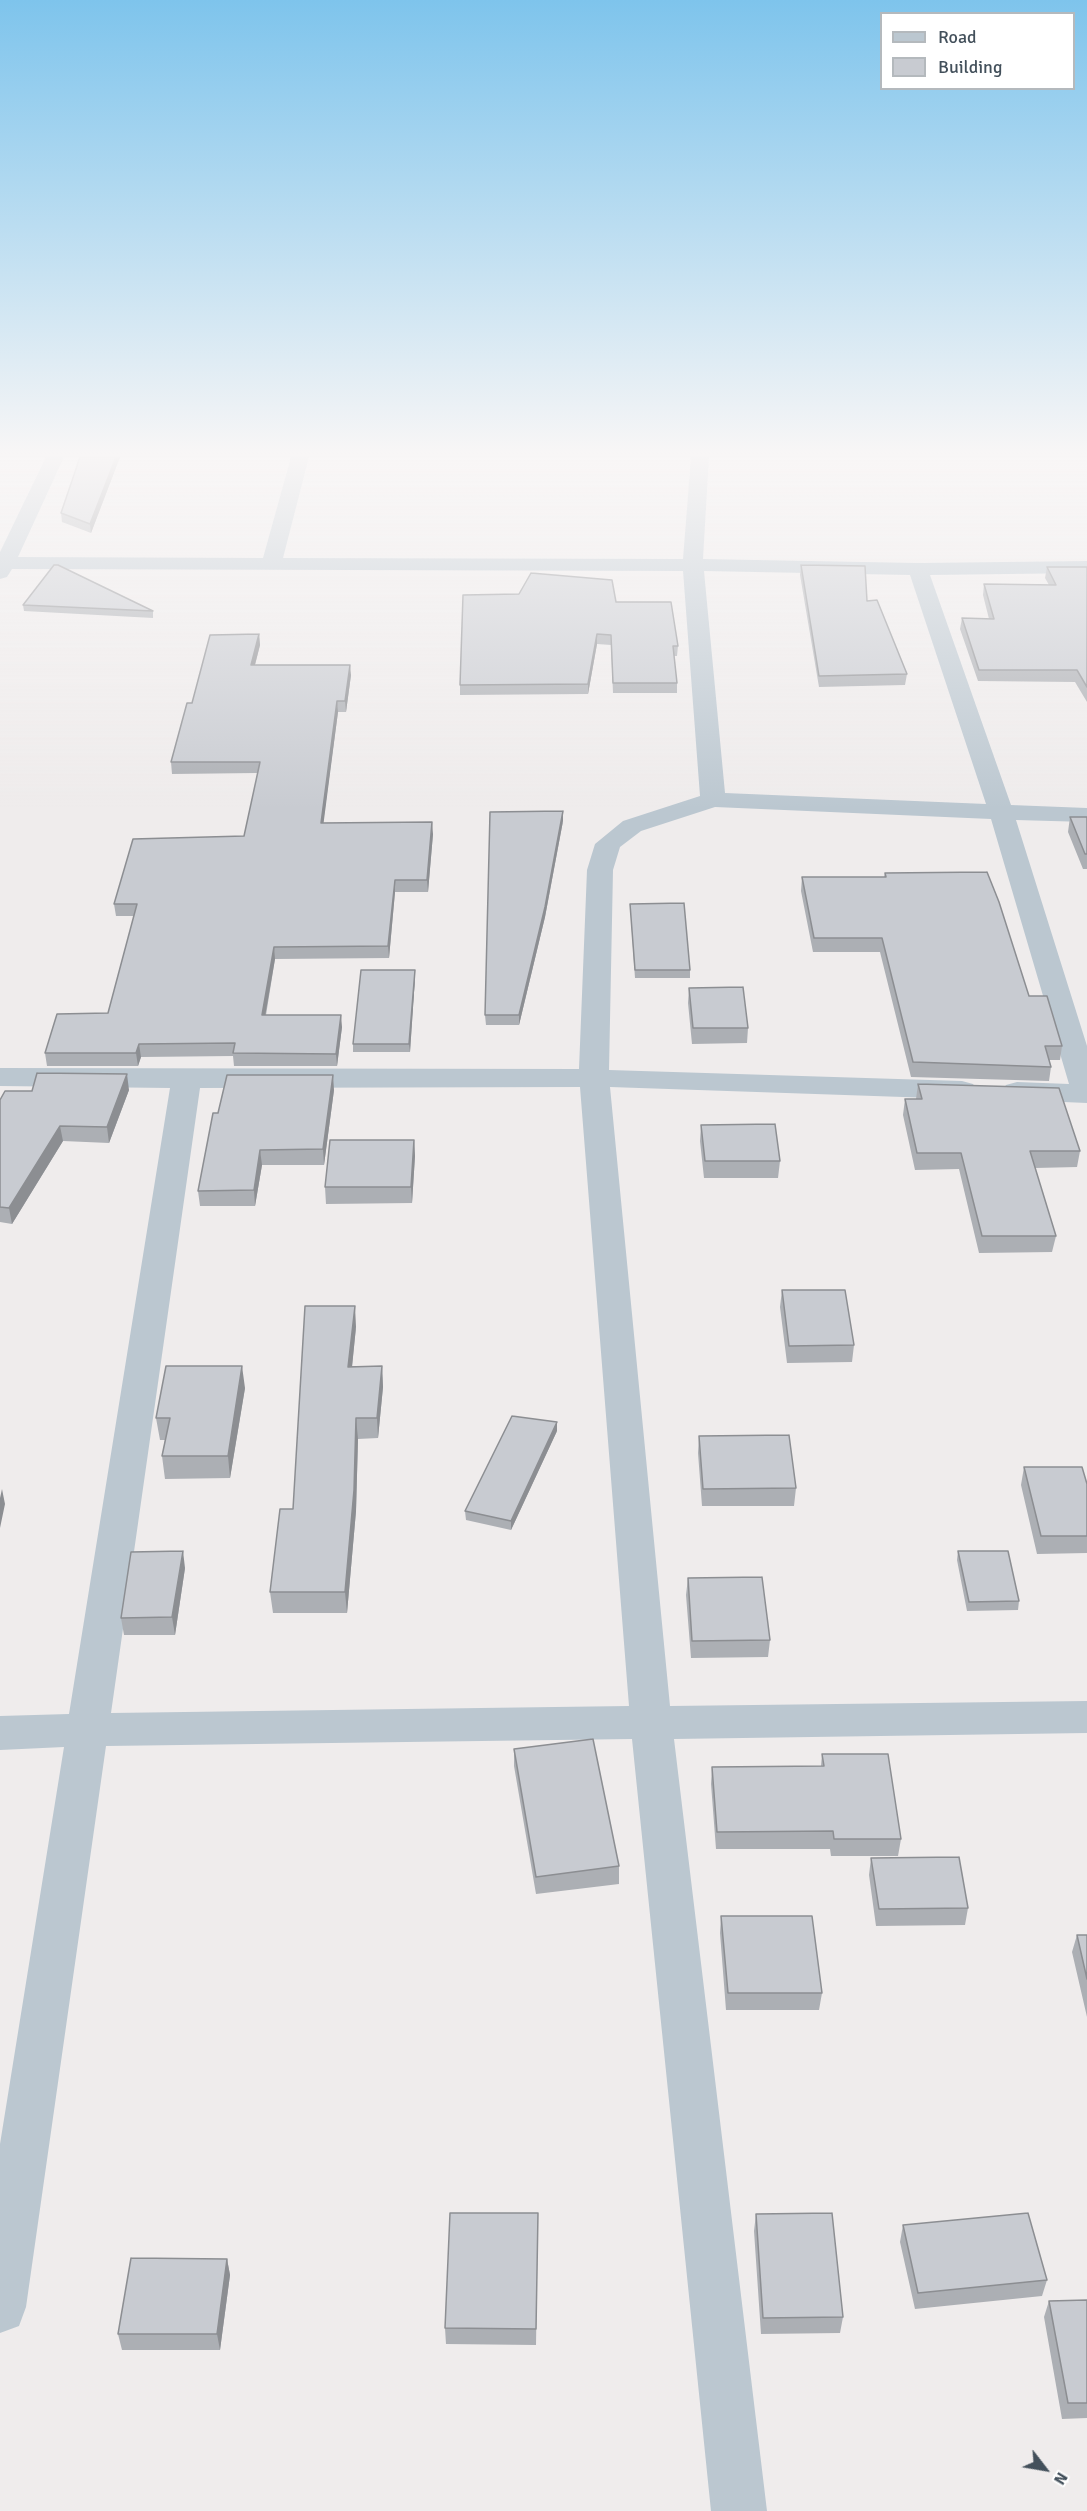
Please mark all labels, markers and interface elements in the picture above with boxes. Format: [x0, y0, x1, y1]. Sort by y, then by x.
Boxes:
legend [880, 12, 1075, 90]
text: Road [938, 26, 977, 48]
text: Building [938, 56, 1002, 78]
north arrow [1015, 2439, 1075, 2499]
text: N [1049, 2468, 1072, 2488]

